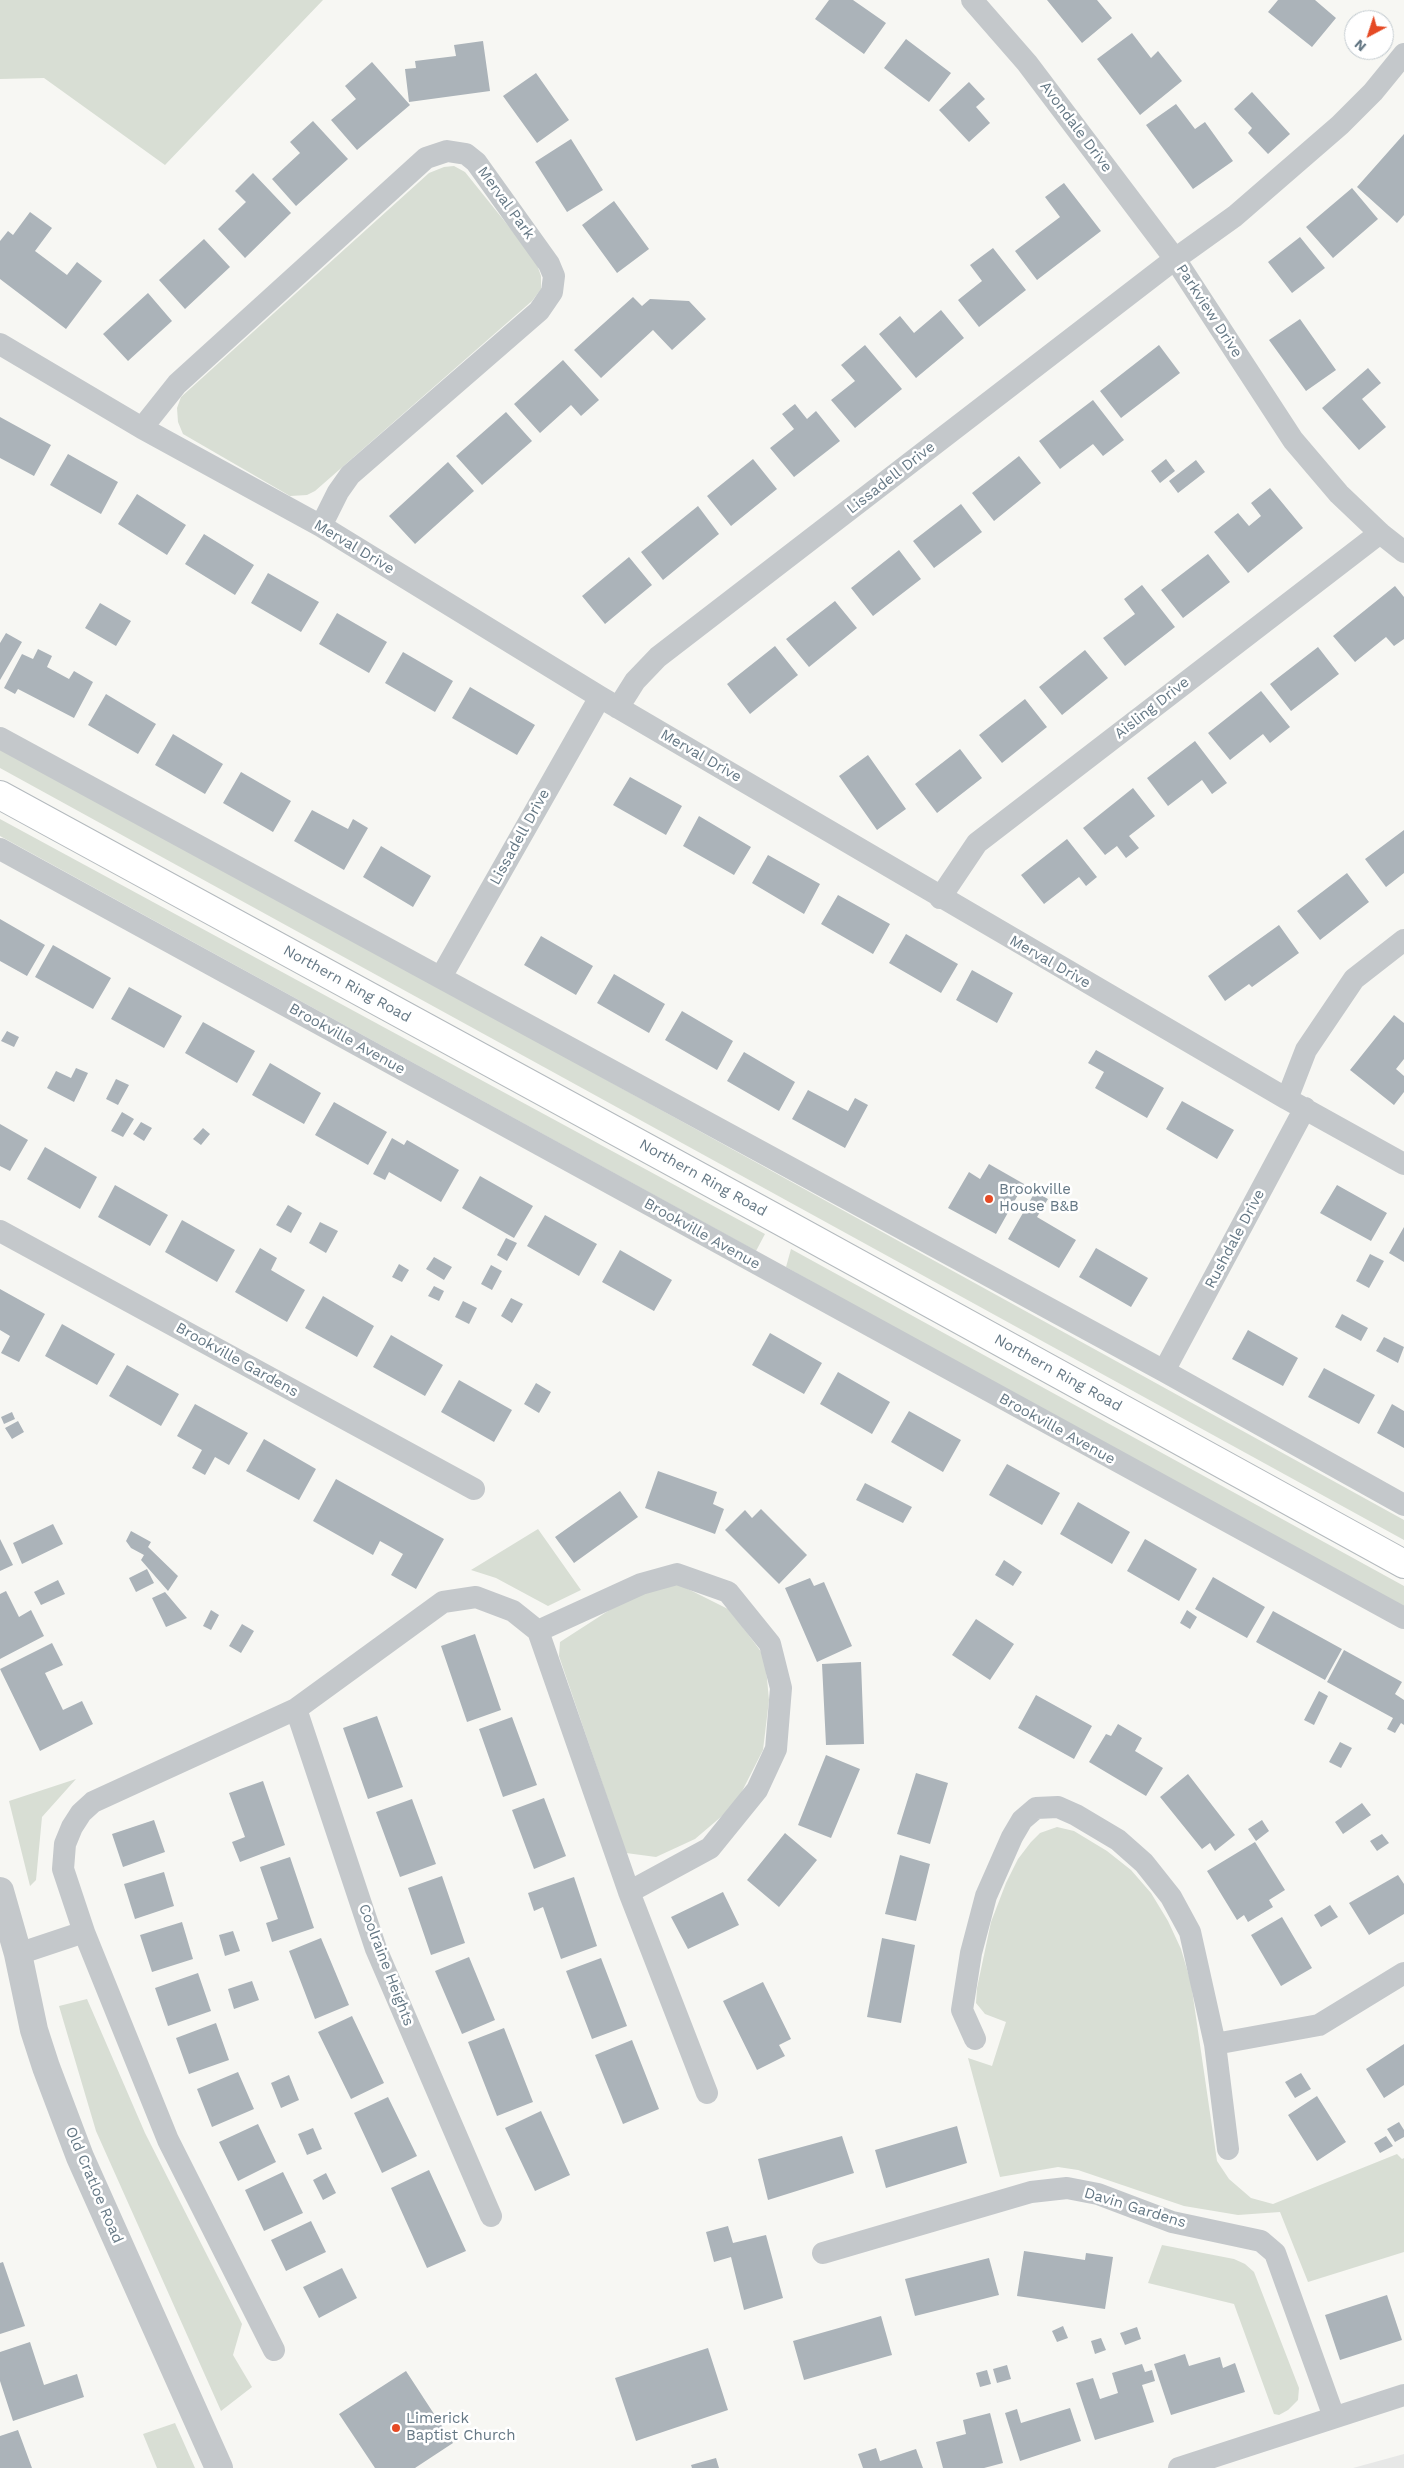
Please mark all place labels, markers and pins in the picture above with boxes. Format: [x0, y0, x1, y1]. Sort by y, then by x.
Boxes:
place label: Brookville House B&B [999, 1181, 1079, 1216]
marker: Brookville House B&B [983, 1193, 995, 1205]
place label: Limerick Baptist Church [406, 2410, 516, 2445]
marker: Limerick Baptist Church [390, 2422, 402, 2434]

